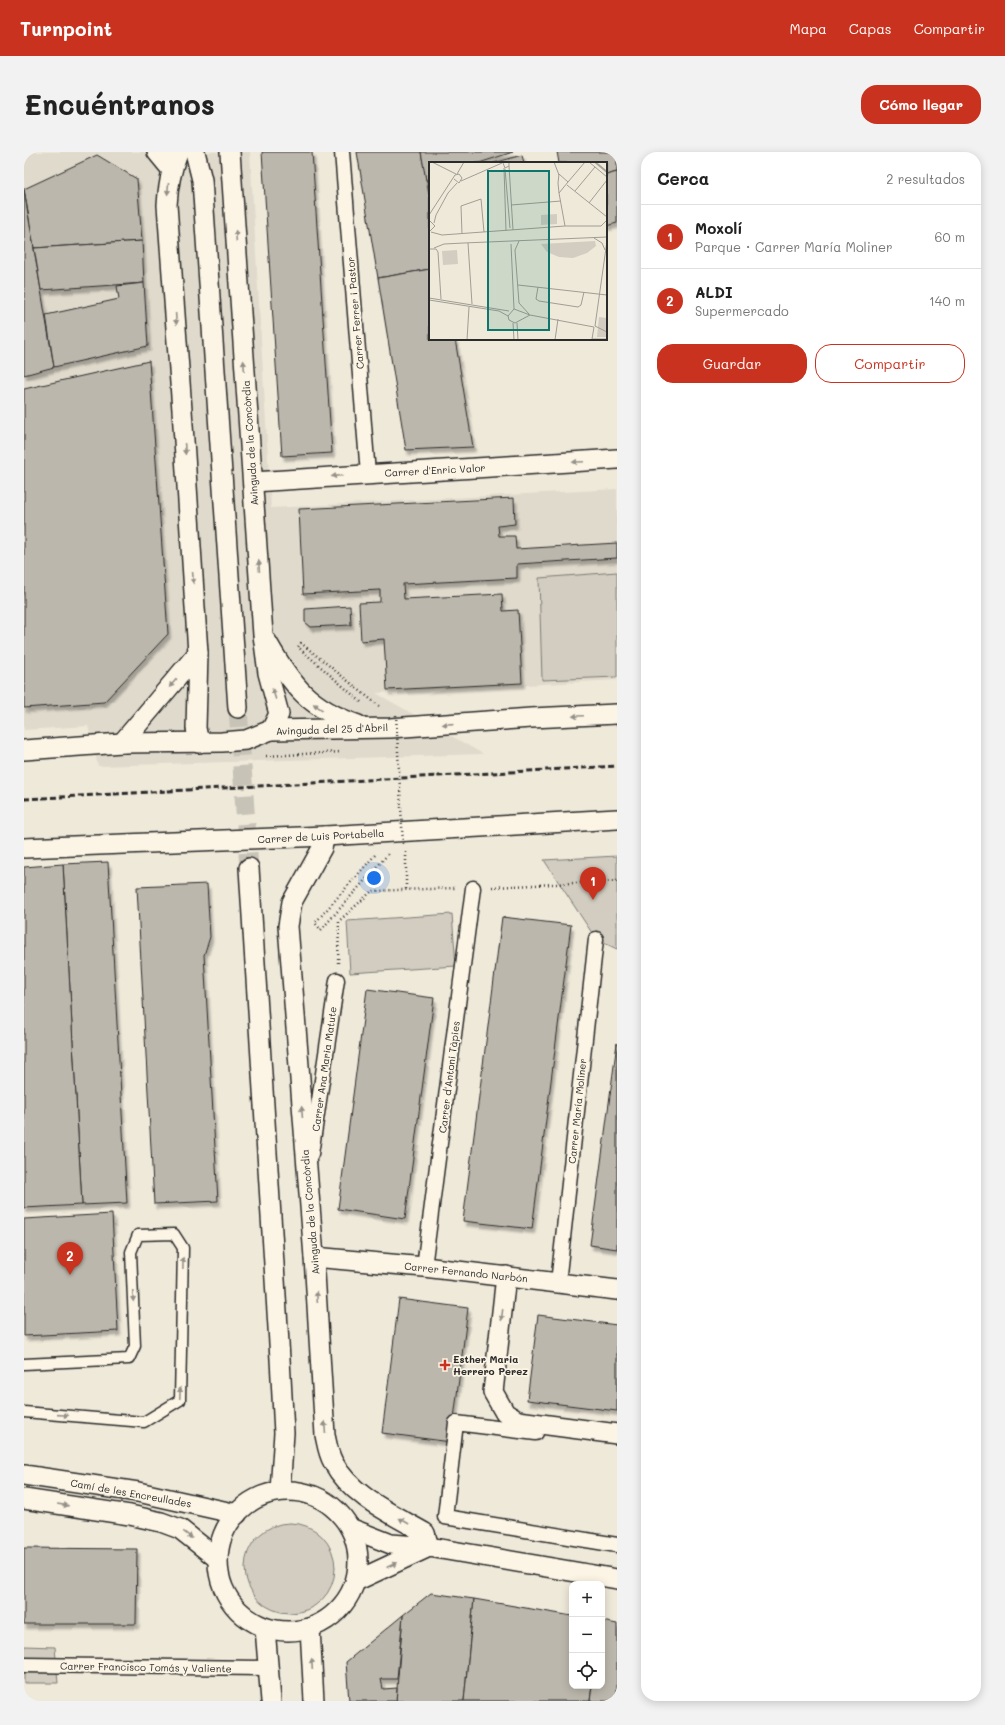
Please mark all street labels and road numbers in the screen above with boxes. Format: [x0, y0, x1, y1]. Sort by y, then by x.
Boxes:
street label: Carrer Ferrer i Pastor [343, 256, 367, 370]
street label: Avinguda de la Concòrdia [239, 380, 261, 506]
street label: Carrer d'Enric Valor [384, 460, 486, 480]
street label: Avinguda del 25 d'Abril [276, 720, 388, 738]
street label: Carrer de Luis Portabella [257, 826, 385, 846]
street label: Carrer Ana Maria Matute [308, 1006, 340, 1132]
street label: Carrer d'Antoni Tàpies [435, 1020, 463, 1134]
street label: Carrer María Moliner [565, 1058, 589, 1164]
street label: Avinguda de la Concòrdia [298, 1149, 322, 1275]
street label: Carrer Fernando Narbón [404, 1259, 528, 1285]
street label: Camí de les Encreullades [69, 1475, 193, 1511]
street label: Carrer Francisco Tomás y Valiente [60, 1659, 232, 1675]

